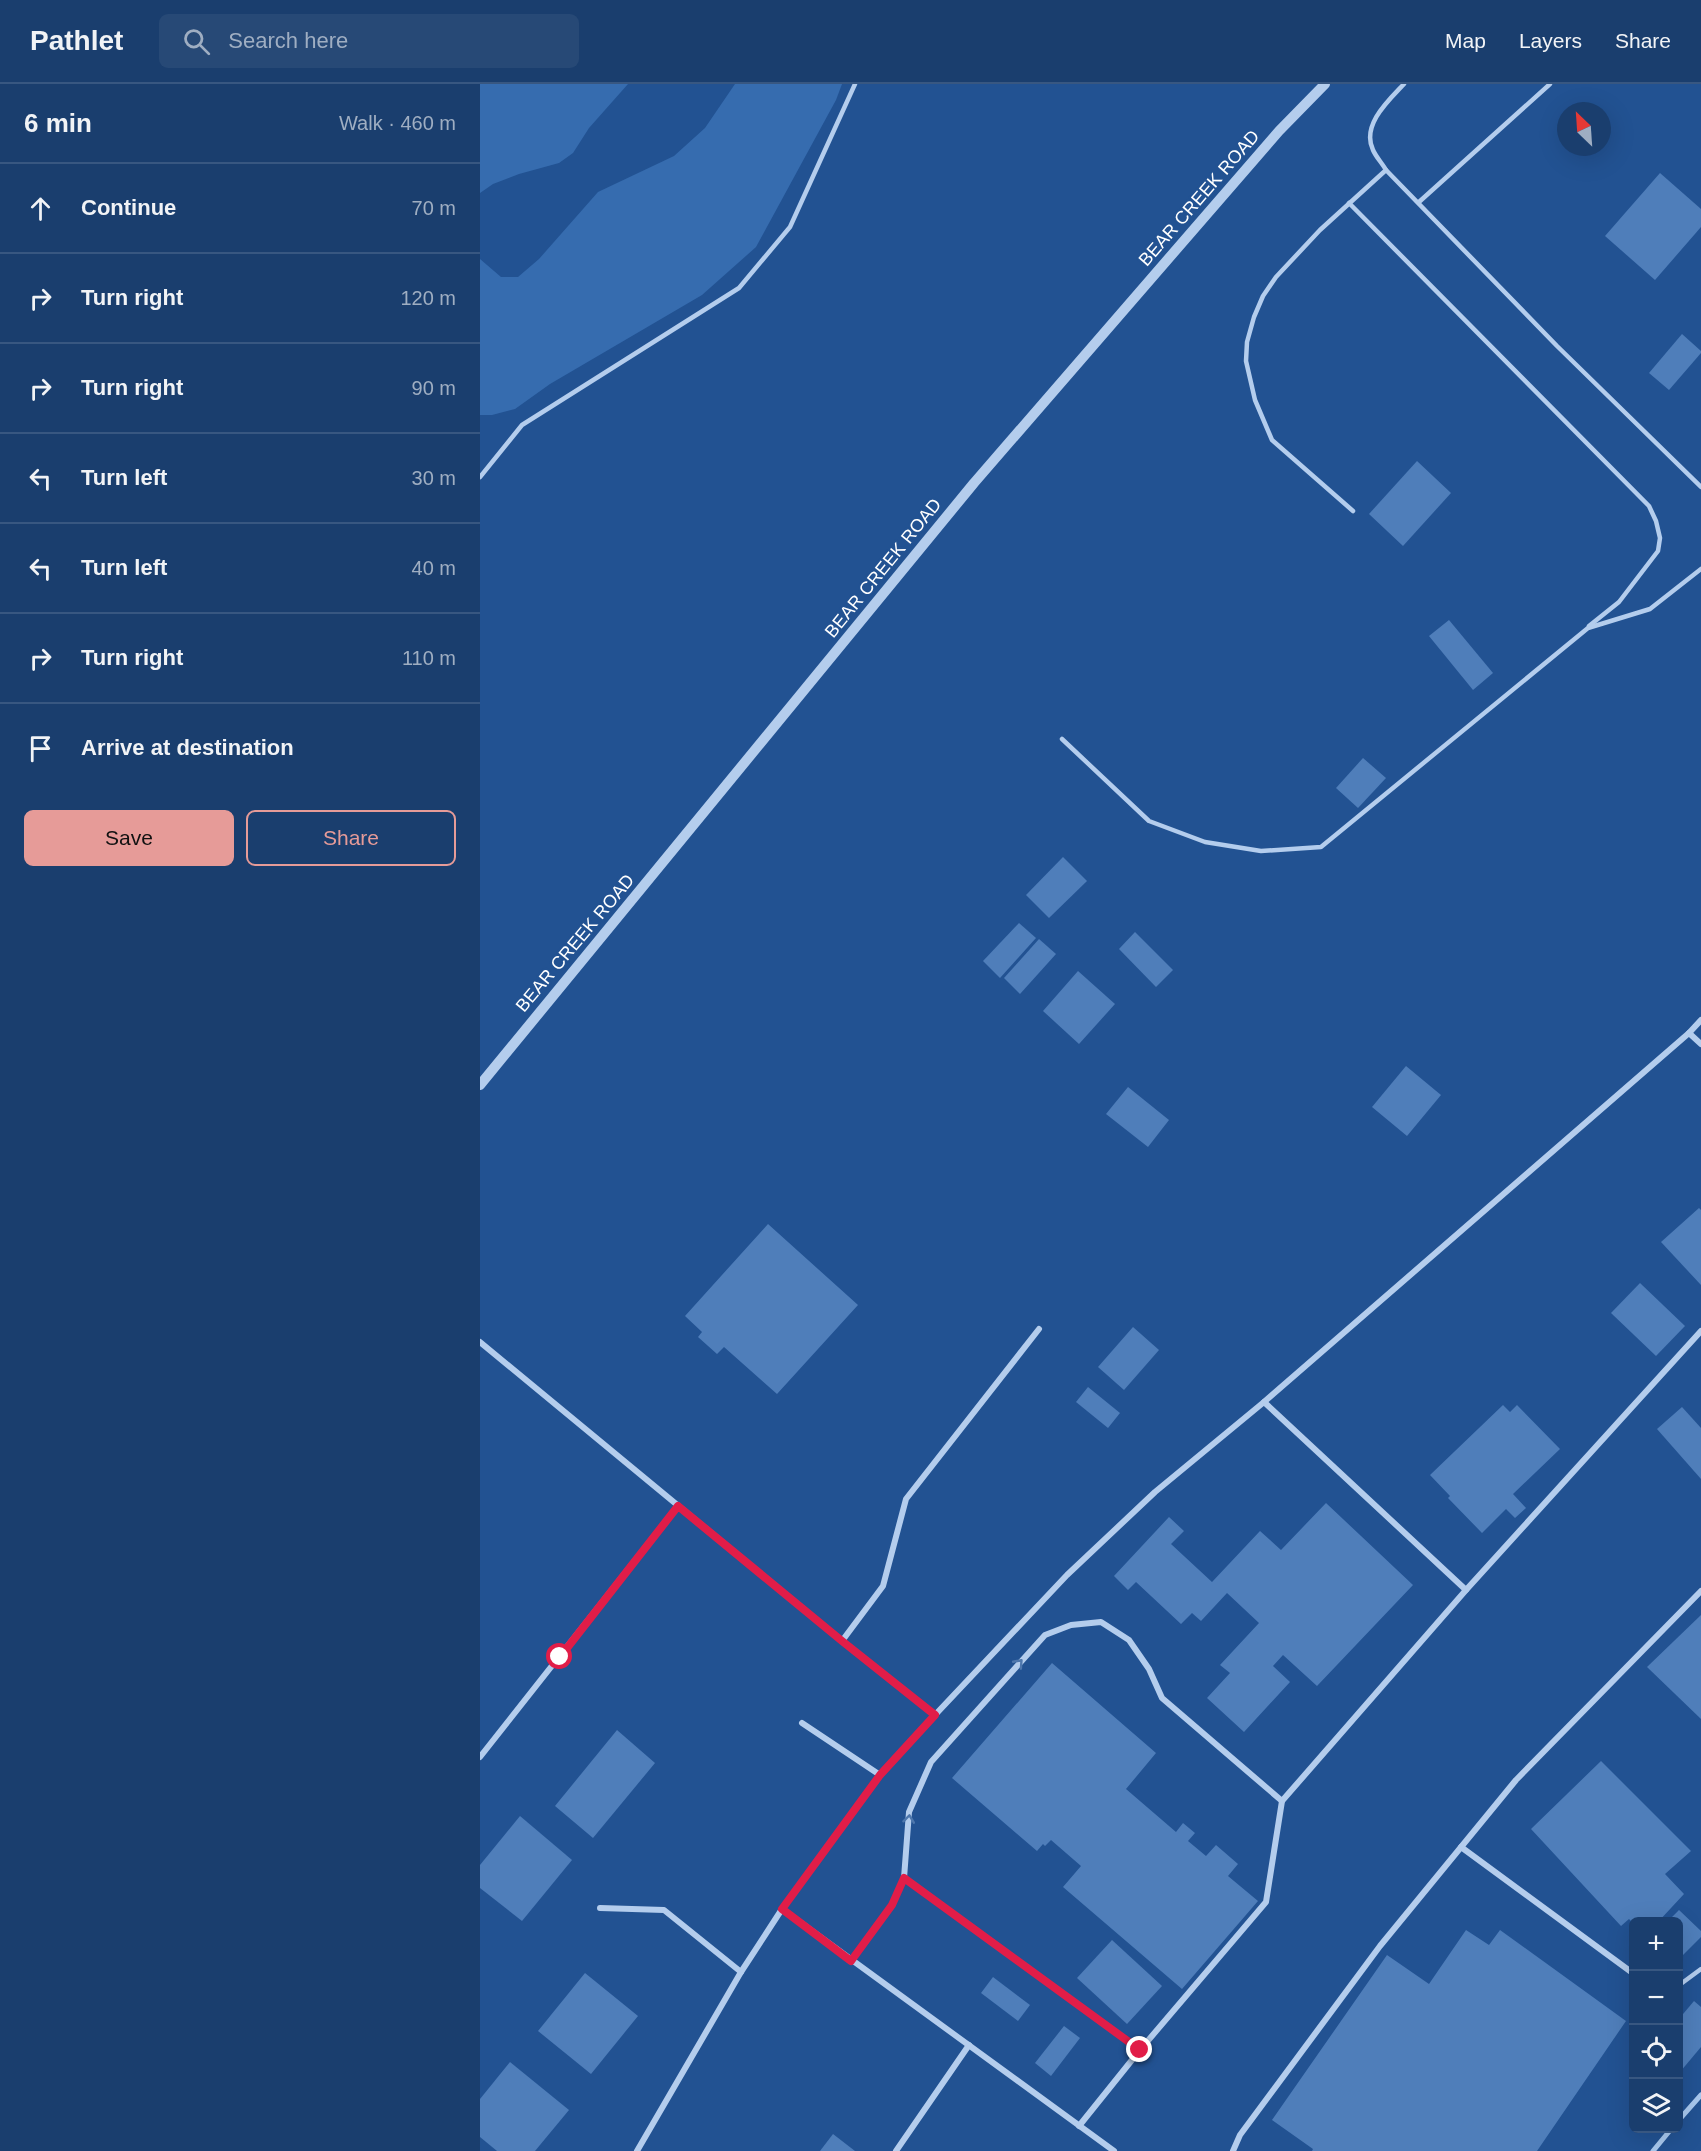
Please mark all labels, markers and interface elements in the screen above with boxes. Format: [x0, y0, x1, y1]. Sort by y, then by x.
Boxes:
search box [159, 14, 579, 68]
text: Pathlet [30, 25, 123, 56]
icon: search [180, 25, 213, 58]
text: Search here [228, 28, 348, 53]
text: Map [1445, 29, 1486, 52]
text: Layers [1519, 29, 1582, 52]
text: Share [1615, 29, 1671, 52]
north arrow [1557, 102, 1611, 156]
text: 6 min [24, 108, 92, 138]
text: Walk · 460 m [339, 112, 456, 134]
street label: BEAR CREEK ROAD [1135, 126, 1263, 270]
icon: ahead [24, 192, 57, 225]
text: Continue [81, 195, 176, 220]
text: 70 m [412, 197, 456, 219]
icon: right [24, 282, 57, 315]
text: Turn right [81, 285, 183, 310]
text: 120 m [400, 287, 456, 309]
icon: right [24, 372, 57, 405]
text: Turn right [81, 375, 183, 400]
text: 90 m [412, 377, 456, 399]
icon: left [24, 462, 57, 495]
text: Turn left [81, 465, 167, 490]
text: 30 m [412, 467, 456, 489]
street label: BEAR CREEK ROAD [821, 494, 945, 642]
icon: left [24, 552, 57, 585]
text: Turn left [81, 555, 167, 580]
text: 40 m [412, 557, 456, 579]
icon: right [24, 642, 57, 675]
text: Turn right [81, 645, 183, 670]
text: 110 m [402, 647, 456, 669]
icon: arrive [24, 732, 57, 765]
text: Arrive at destination [81, 735, 294, 760]
button: Save [24, 810, 234, 866]
button: Share [246, 810, 456, 866]
street label: BEAR CREEK ROAD [512, 870, 638, 1016]
route start [546, 1643, 572, 1669]
one-way arrow [1012, 1659, 1023, 1670]
one-way arrow [902, 1815, 914, 1824]
map controls [1629, 1917, 1683, 2133]
button: + [1629, 1917, 1683, 1971]
button: − [1629, 1971, 1683, 2025]
button: locate [1629, 2025, 1683, 2079]
route end [1126, 2036, 1152, 2062]
button: layers [1629, 2079, 1683, 2133]

